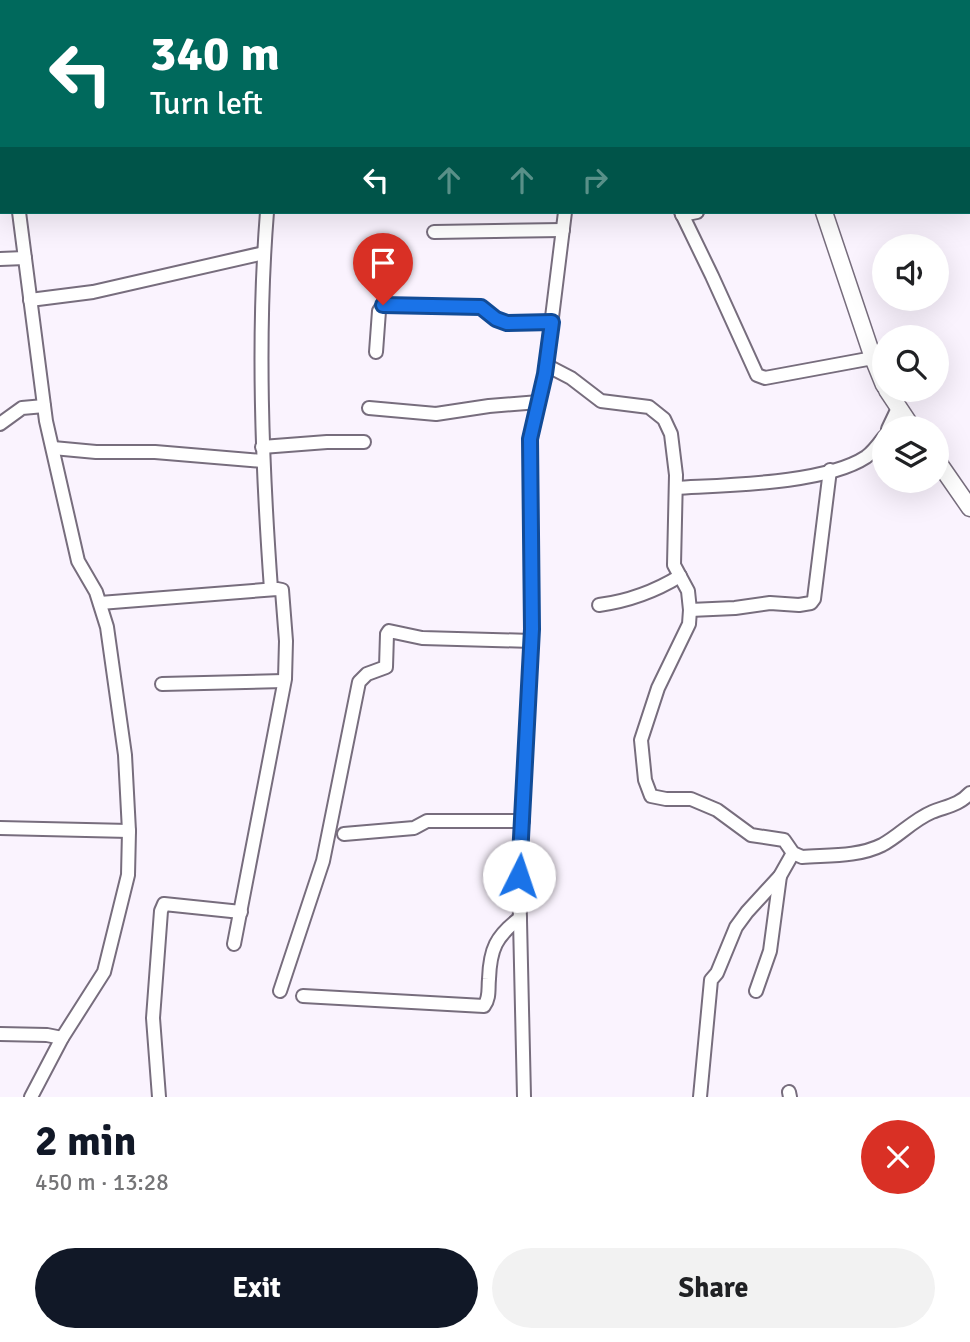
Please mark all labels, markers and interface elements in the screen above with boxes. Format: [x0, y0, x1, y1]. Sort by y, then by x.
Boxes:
text: 340 m [150, 24, 280, 84]
icon: left [35, 28, 126, 119]
text: Turn left [150, 84, 263, 123]
icon: left [357, 161, 395, 199]
icon: ahead [430, 161, 468, 199]
icon: ahead [503, 161, 541, 199]
icon: right [576, 161, 614, 199]
pin [353, 233, 413, 305]
map controls [872, 234, 949, 493]
button: sound [872, 234, 949, 311]
icon: arrive [364, 244, 402, 282]
button: search [872, 325, 949, 402]
button: layers [872, 416, 949, 493]
position arrow [482, 839, 556, 913]
text: 2 min [35, 1116, 136, 1167]
button: close [861, 1120, 935, 1194]
text: 450 m · 13:28 [35, 1168, 169, 1197]
button: Exit [35, 1248, 478, 1328]
button: Share [492, 1248, 935, 1328]

